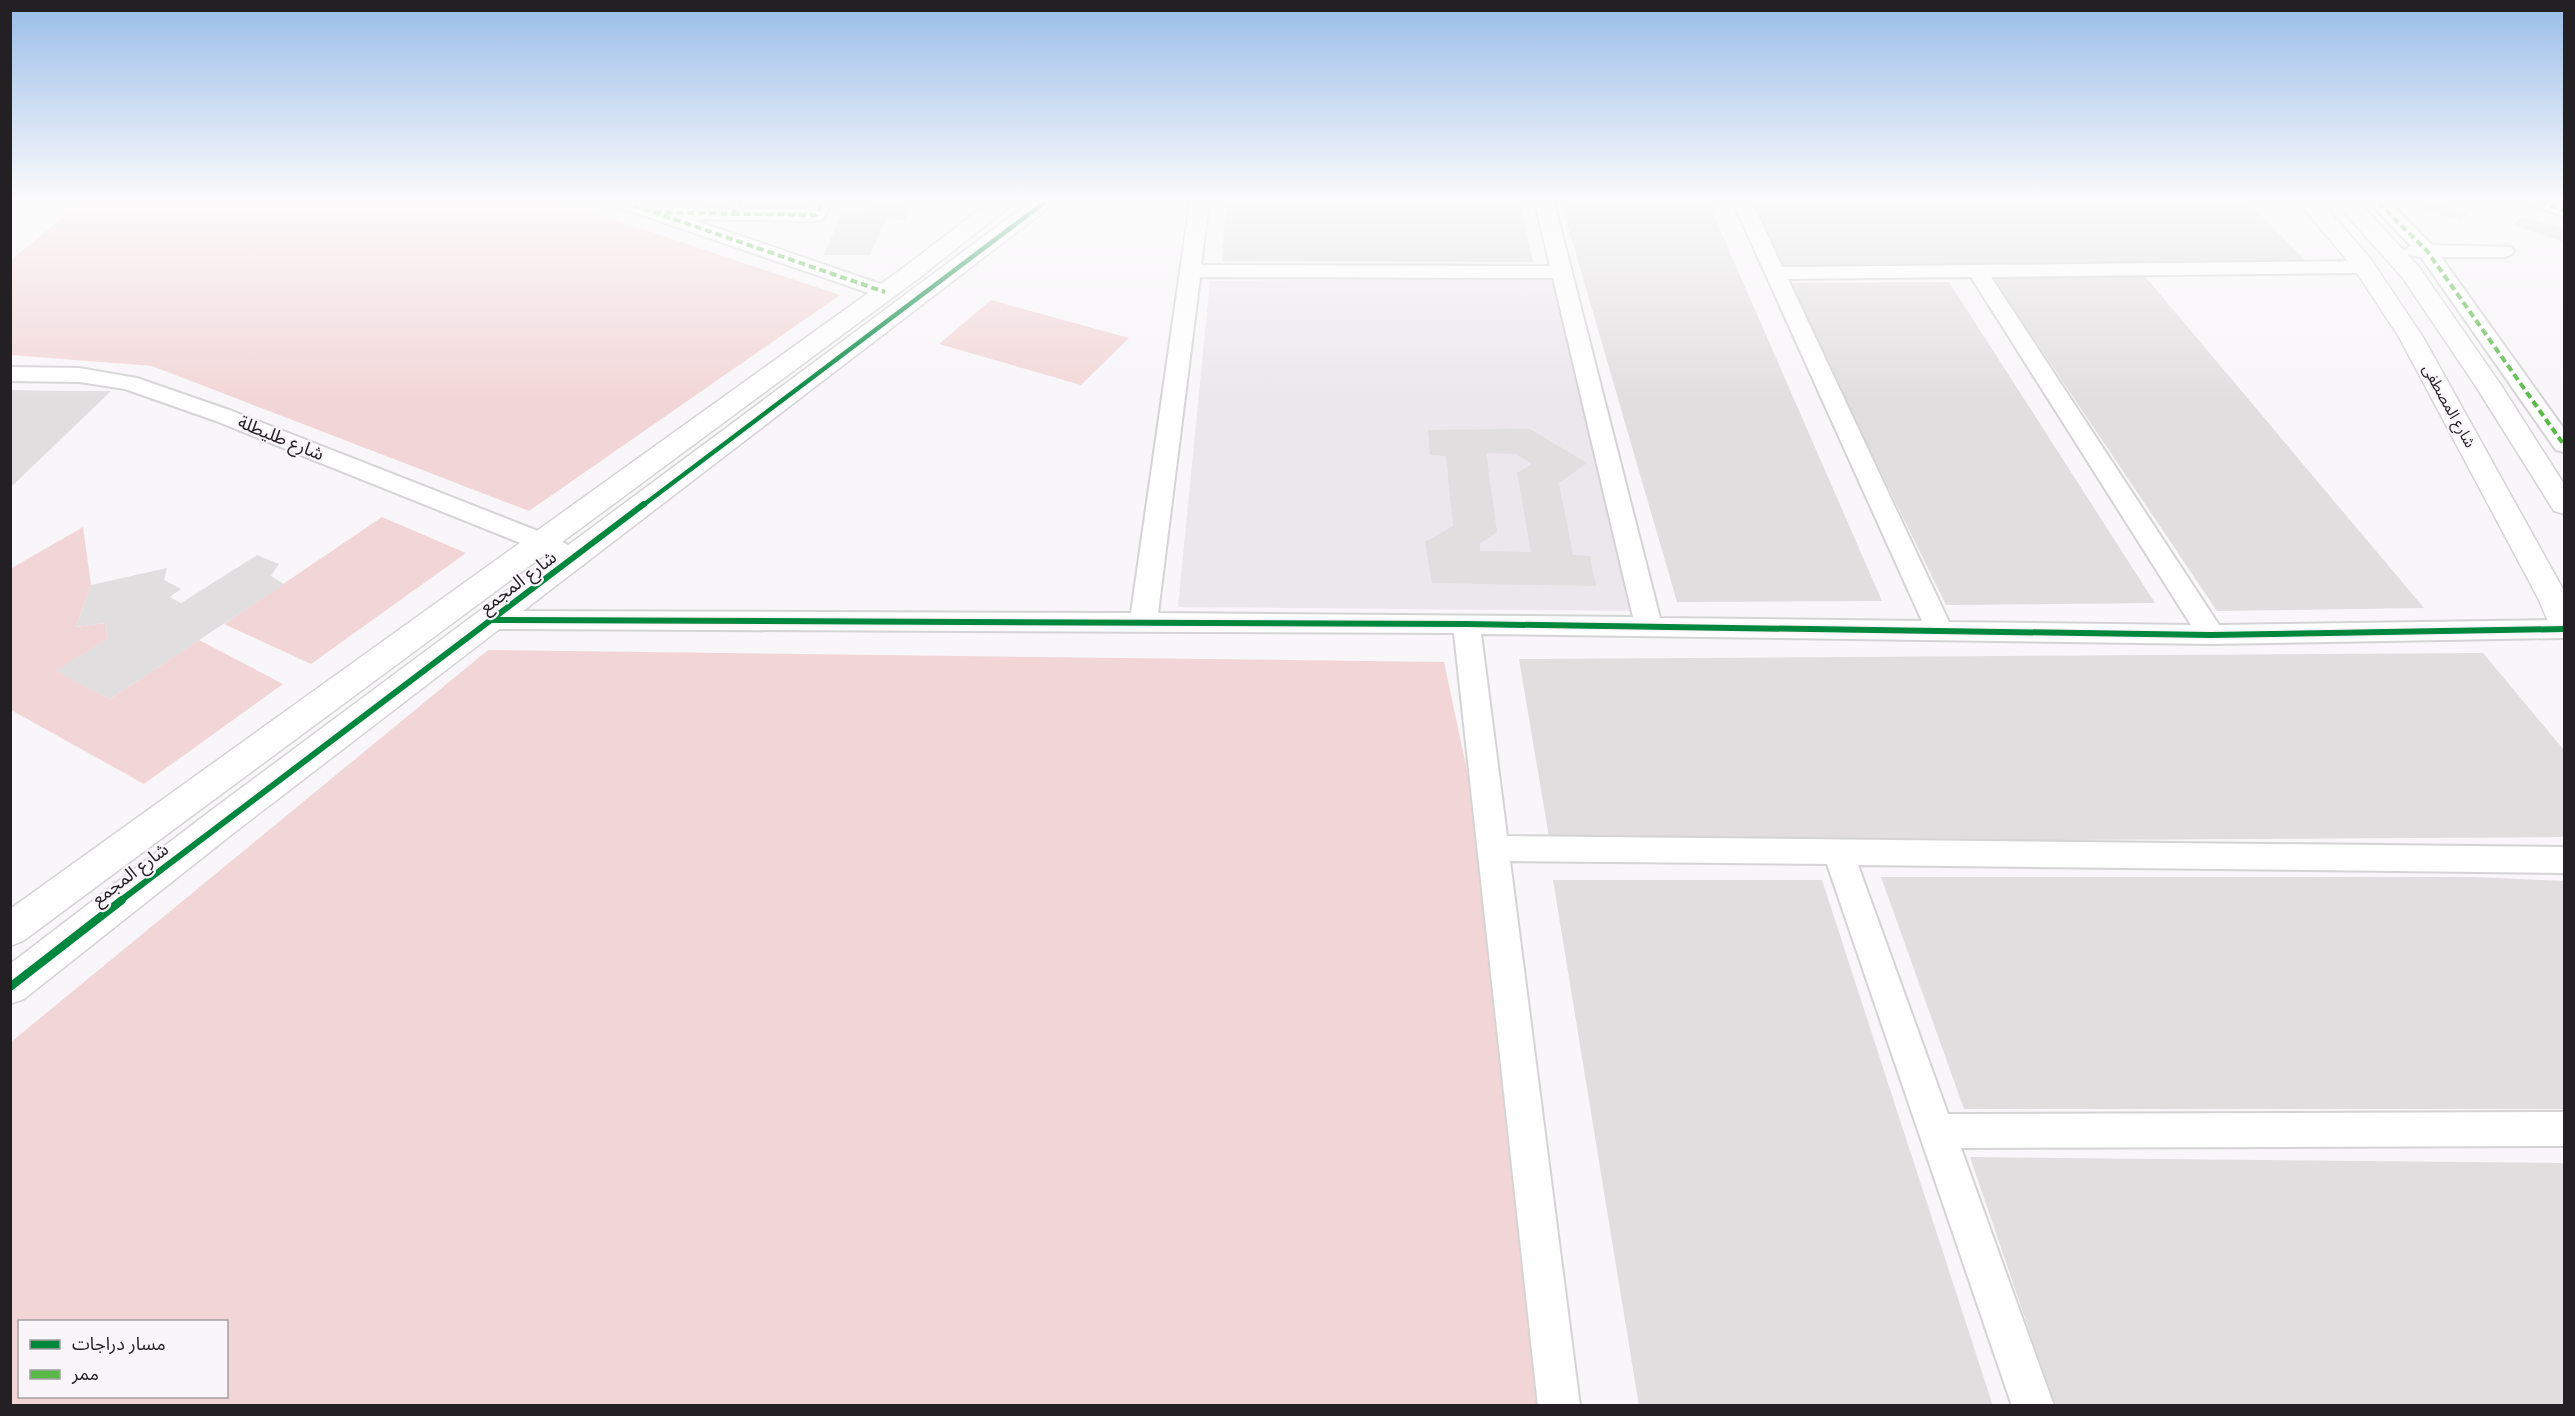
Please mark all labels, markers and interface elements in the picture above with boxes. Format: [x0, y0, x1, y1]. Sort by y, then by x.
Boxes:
street label: شارع المصطفى [2416, 361, 2479, 452]
street label: شارع طليطلة [234, 411, 327, 468]
street label: شارع المجمع [475, 546, 562, 620]
street label: شارع المجمع [87, 838, 174, 912]
legend [18, 1320, 228, 1398]
text: مسار دراجات [72, 1333, 166, 1355]
text: ممر [71, 1363, 99, 1385]

